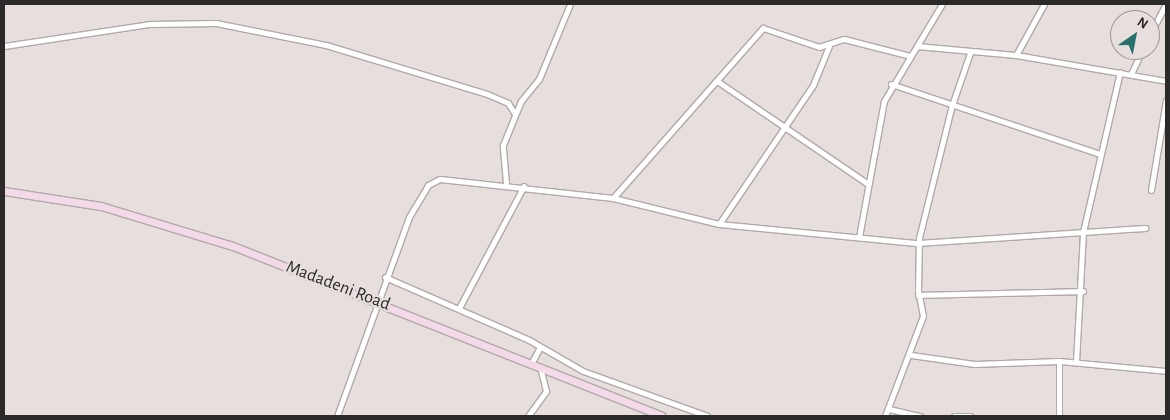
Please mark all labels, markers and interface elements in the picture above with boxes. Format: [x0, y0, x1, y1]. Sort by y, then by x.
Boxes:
north arrow [1110, 10, 1160, 60]
text: N [1135, 15, 1151, 32]
street label: Madadeni Road [283, 256, 393, 316]

